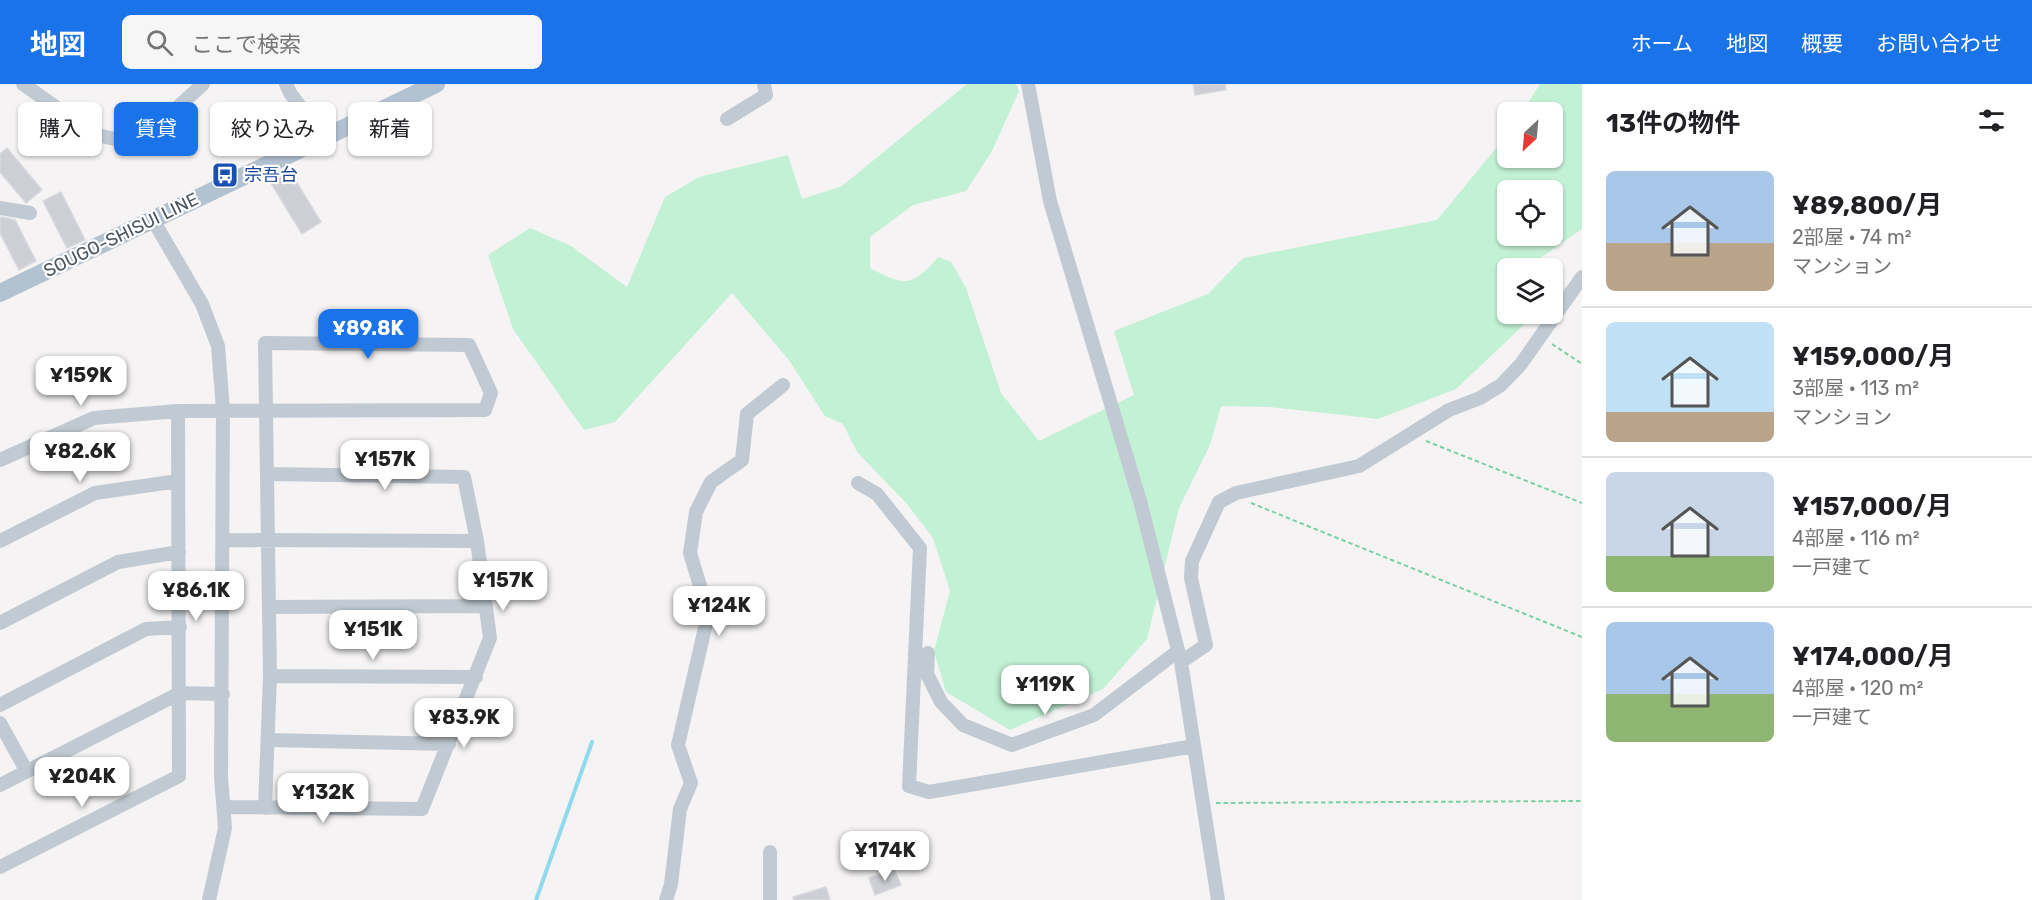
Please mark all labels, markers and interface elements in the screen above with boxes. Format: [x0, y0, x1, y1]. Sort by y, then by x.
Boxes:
search box [122, 15, 542, 69]
icon: search [143, 26, 176, 59]
text: 地図 [30, 28, 86, 61]
text: ここで検索 [191, 31, 301, 58]
text: ホーム [1631, 31, 1693, 56]
text: 地図 [1726, 31, 1768, 56]
text: 概要 [1801, 31, 1843, 56]
text: お問い合わせ [1876, 31, 2002, 56]
chip: 購入 [18, 102, 102, 156]
chip: 賃貸 [114, 102, 198, 156]
chip: 絞り込み [210, 102, 336, 156]
chip: 新着 [348, 102, 432, 156]
north arrow [1497, 102, 1563, 168]
map controls [1497, 102, 1563, 324]
icon: filters [1975, 104, 2008, 137]
text: 13件の物件 [1606, 108, 1740, 139]
bus stop icon: 宗吾台 [210, 160, 240, 190]
place label: 宗吾台 [244, 164, 298, 186]
button: locate [1497, 180, 1563, 246]
street label: SOUGO-SHISUI LINE [40, 188, 202, 282]
text: ¥89,800/月 [1792, 190, 1942, 221]
icon: home [1654, 195, 1726, 267]
text: 2部屋 · 74 m² [1792, 225, 1912, 249]
text: マンション [1792, 254, 1892, 278]
button: layers [1497, 258, 1563, 324]
pin: ¥89.8K [319, 309, 417, 360]
text: ¥89.8K [332, 316, 404, 340]
text: ¥159,000/月 [1792, 341, 1954, 372]
icon: home [1654, 346, 1726, 418]
pin: ¥159K [39, 356, 123, 407]
text: ¥159K [50, 363, 112, 387]
text: 3部屋 · 113 m² [1792, 376, 1919, 400]
text: マンション [1792, 405, 1892, 429]
pin: ¥82.6K [31, 432, 129, 483]
text: ¥82.6K [44, 439, 116, 463]
pin: ¥157K [343, 440, 427, 491]
text: ¥157K [354, 447, 416, 471]
text: ¥157,000/月 [1792, 491, 1952, 522]
icon: home [1654, 496, 1726, 568]
text: 4部屋 · 116 m² [1792, 526, 1920, 550]
text: 一戸建て [1792, 555, 1872, 579]
pin: ¥157K [461, 561, 545, 612]
text: ¥157K [472, 568, 534, 592]
pin: ¥86.1K [147, 571, 245, 622]
text: ¥86.1K [162, 578, 230, 602]
pin: ¥124K [677, 586, 761, 637]
text: ¥124K [687, 593, 751, 617]
pin: ¥151K [331, 610, 415, 661]
text: ¥151K [343, 617, 403, 641]
text: ¥174,000/月 [1792, 641, 1954, 672]
icon: home [1654, 646, 1726, 718]
pin: ¥119K [1003, 665, 1087, 716]
text: ¥119K [1015, 672, 1075, 696]
text: 4部屋 · 120 m² [1792, 676, 1923, 700]
pin: ¥83.9K [415, 698, 513, 749]
text: ¥83.9K [428, 705, 500, 729]
text: 一戸建て [1792, 705, 1872, 729]
pin: ¥204K [40, 757, 124, 808]
text: ¥204K [48, 764, 116, 788]
pin: ¥132K [281, 773, 365, 824]
text: ¥132K [291, 780, 355, 804]
pin: ¥174K [843, 831, 927, 882]
text: ¥174K [854, 838, 916, 862]

